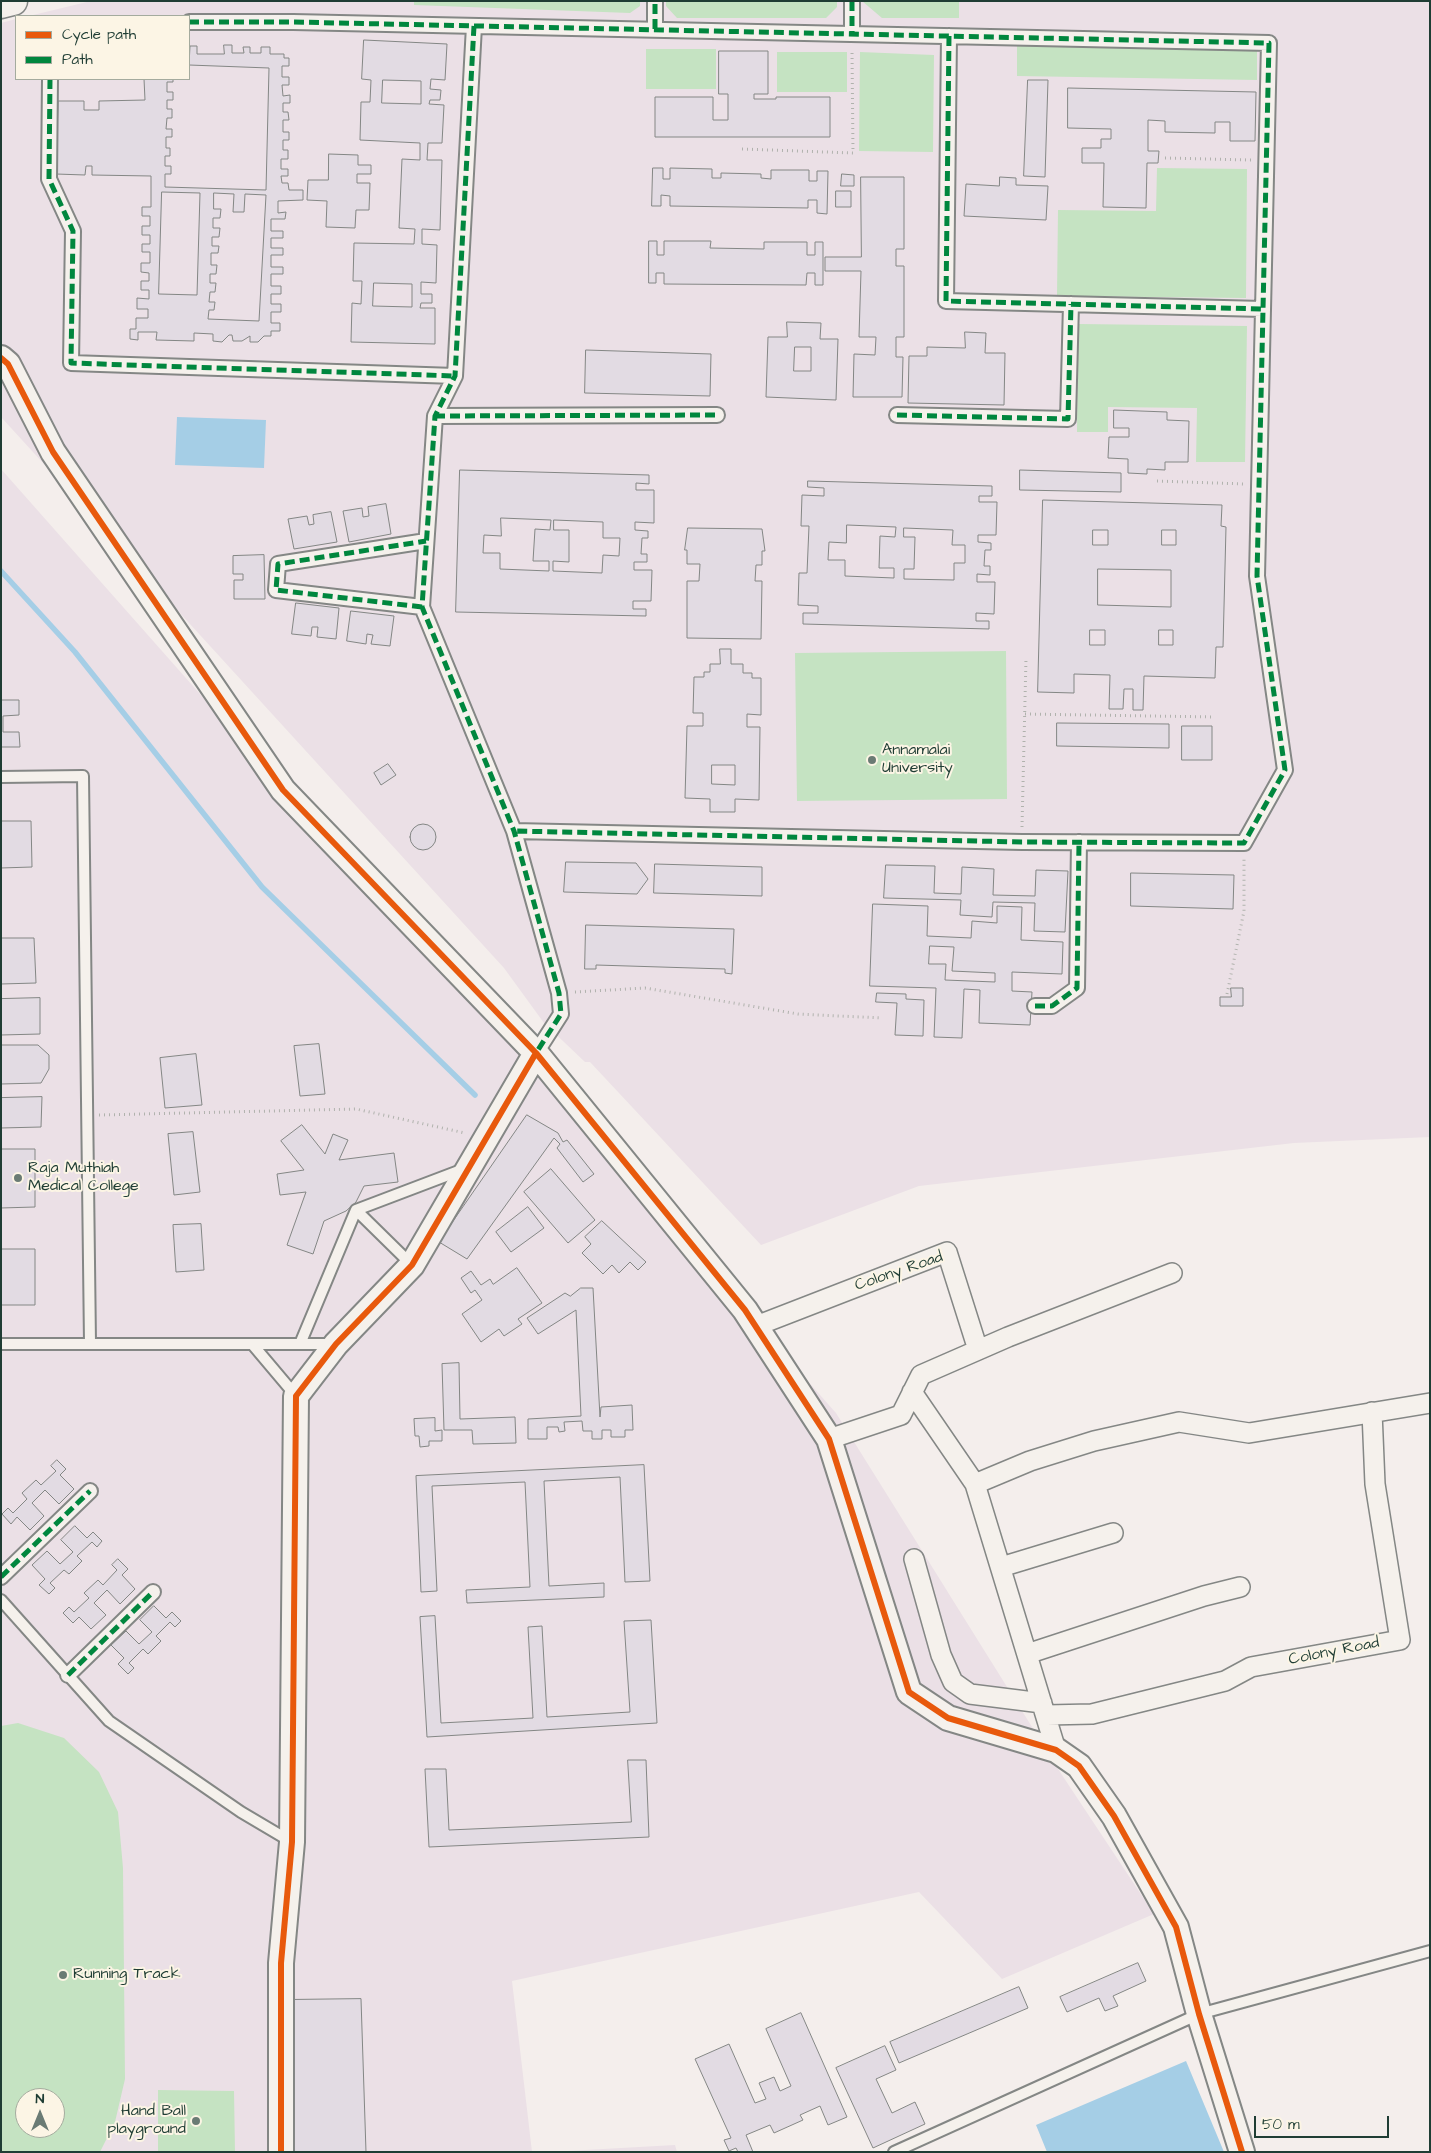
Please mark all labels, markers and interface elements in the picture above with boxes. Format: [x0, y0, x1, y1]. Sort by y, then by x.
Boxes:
legend [15, 15, 190, 80]
text: Cycle path [62, 24, 136, 45]
text: Path [62, 49, 93, 70]
place label: Annamalai University [882, 741, 953, 779]
marker: Annamalai University [866, 754, 878, 766]
place label: Raja Muthiah Medical College [28, 1159, 139, 1197]
marker: Raja Muthiah Medical College [12, 1172, 24, 1184]
street label: Colony Road [852, 1248, 946, 1296]
street label: Colony Road [1287, 1634, 1381, 1670]
place label: Running Track [73, 1965, 180, 1985]
marker: Running Track [57, 1969, 69, 1981]
north arrow [15, 2088, 65, 2138]
text: N [36, 2089, 44, 2109]
place label: Hand Ball playground [107, 2102, 186, 2140]
scale bar [1256, 2106, 1391, 2138]
text: 50 m [1262, 2114, 1300, 2135]
marker: Hand Ball playground [190, 2115, 202, 2127]

